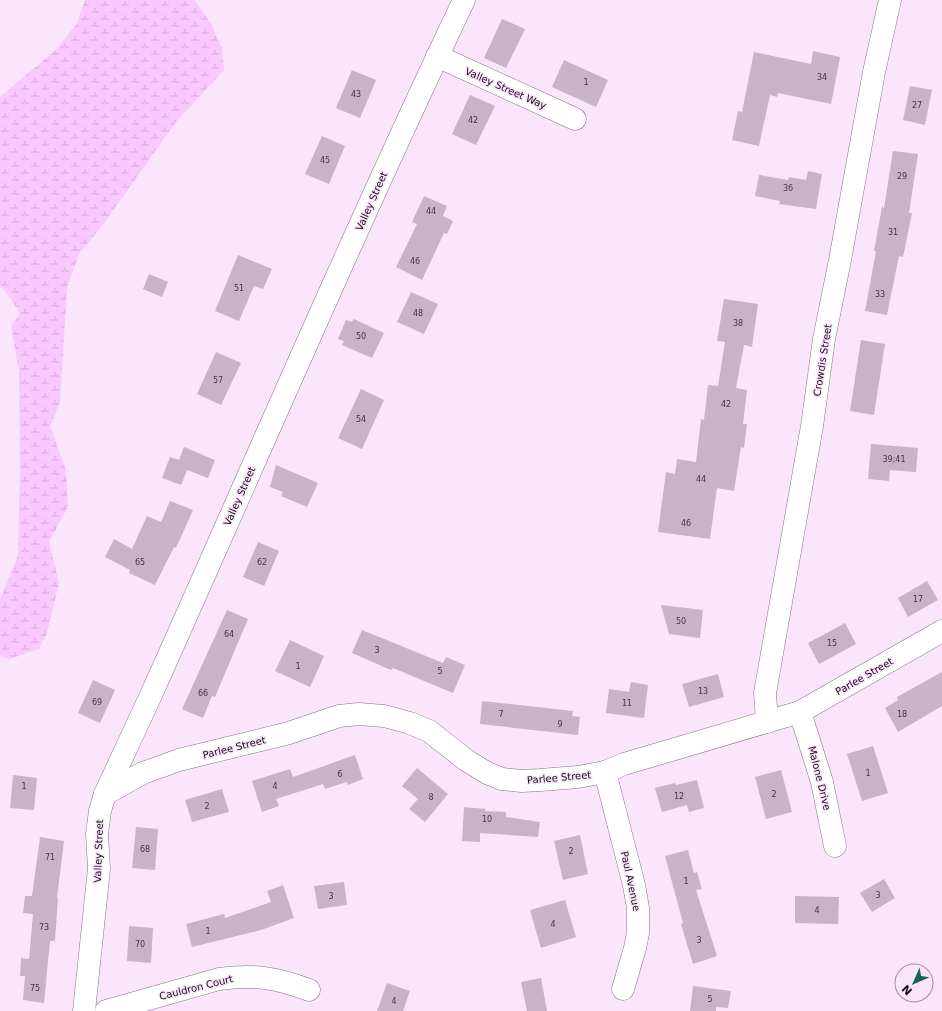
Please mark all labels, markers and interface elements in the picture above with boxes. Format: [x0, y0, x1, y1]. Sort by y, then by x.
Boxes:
street label: Valley Street Way [463, 66, 548, 111]
house number: 34 [817, 73, 827, 82]
house number: 1 [583, 78, 589, 87]
house number: 43 [351, 90, 361, 99]
house number: 27 [912, 101, 922, 110]
house number: 42 [468, 116, 478, 125]
house number: 45 [320, 156, 330, 165]
street label: Valley Street [354, 170, 389, 232]
house number: 29 [897, 172, 907, 181]
house number: 36 [783, 184, 793, 193]
house number: 44 [426, 207, 436, 216]
house number: 31 [888, 228, 898, 237]
house number: 46 [410, 257, 420, 266]
house number: 51 [234, 284, 244, 293]
house number: 33 [875, 290, 885, 299]
house number: 48 [413, 309, 423, 318]
house number: 38 [733, 319, 743, 328]
street label: Crowdis Street [811, 323, 834, 397]
house number: 50 [356, 332, 366, 341]
house number: 57 [213, 376, 223, 385]
house number: 42 [721, 400, 731, 409]
house number: 54 [356, 415, 366, 424]
house number: 39;41 [882, 455, 906, 464]
street label: Valley Street [222, 465, 257, 527]
house number: 44 [696, 475, 706, 484]
house number: 46 [681, 519, 691, 528]
house number: 65 [135, 558, 145, 567]
house number: 62 [257, 558, 267, 567]
house number: 17 [913, 595, 923, 604]
house number: 50 [676, 617, 686, 626]
house number: 64 [224, 630, 234, 639]
house number: 15 [827, 639, 837, 648]
house number: 3 [374, 646, 380, 655]
street label: Parlee Street [834, 656, 895, 697]
house number: 1 [295, 662, 301, 671]
house number: 5 [437, 667, 443, 676]
house number: 13 [698, 687, 708, 696]
house number: 66 [198, 689, 208, 698]
house number: 69 [92, 698, 102, 707]
house number: 11 [622, 699, 632, 708]
house number: 7 [498, 710, 504, 719]
house number: 18 [897, 710, 907, 719]
house number: 9 [557, 720, 563, 729]
street label: Parlee Street [202, 734, 267, 761]
street label: Malone Drive [806, 745, 833, 811]
street label: Parlee Street [526, 769, 592, 786]
house number: 1 [865, 769, 871, 778]
house number: 6 [337, 770, 343, 779]
house number: 1 [21, 782, 27, 791]
house number: 4 [272, 782, 278, 791]
house number: 2 [771, 790, 777, 799]
house number: 12 [674, 792, 684, 801]
house number: 8 [428, 793, 434, 802]
house number: 2 [204, 802, 210, 811]
house number: 10 [482, 815, 492, 824]
street label: Valley Street [92, 819, 105, 883]
house number: 68 [140, 845, 150, 854]
house number: 2 [568, 847, 574, 856]
street label: Paul Avenue [619, 850, 642, 912]
house number: 71 [45, 853, 55, 862]
house number: 1 [683, 877, 689, 886]
house number: 3 [875, 891, 881, 900]
house number: 3 [328, 892, 334, 901]
house number: 4 [814, 906, 820, 915]
house number: 4 [550, 920, 556, 929]
house number: 73 [39, 923, 49, 932]
house number: 1 [205, 927, 211, 936]
house number: 3 [696, 936, 702, 945]
house number: 70 [135, 940, 145, 949]
north arrow [894, 963, 934, 1003]
street label: Cauldron Court [158, 973, 234, 1002]
text: N [899, 982, 915, 998]
house number: 75 [30, 984, 40, 993]
house number: 5 [707, 995, 713, 1004]
house number: 4 [391, 997, 397, 1006]

